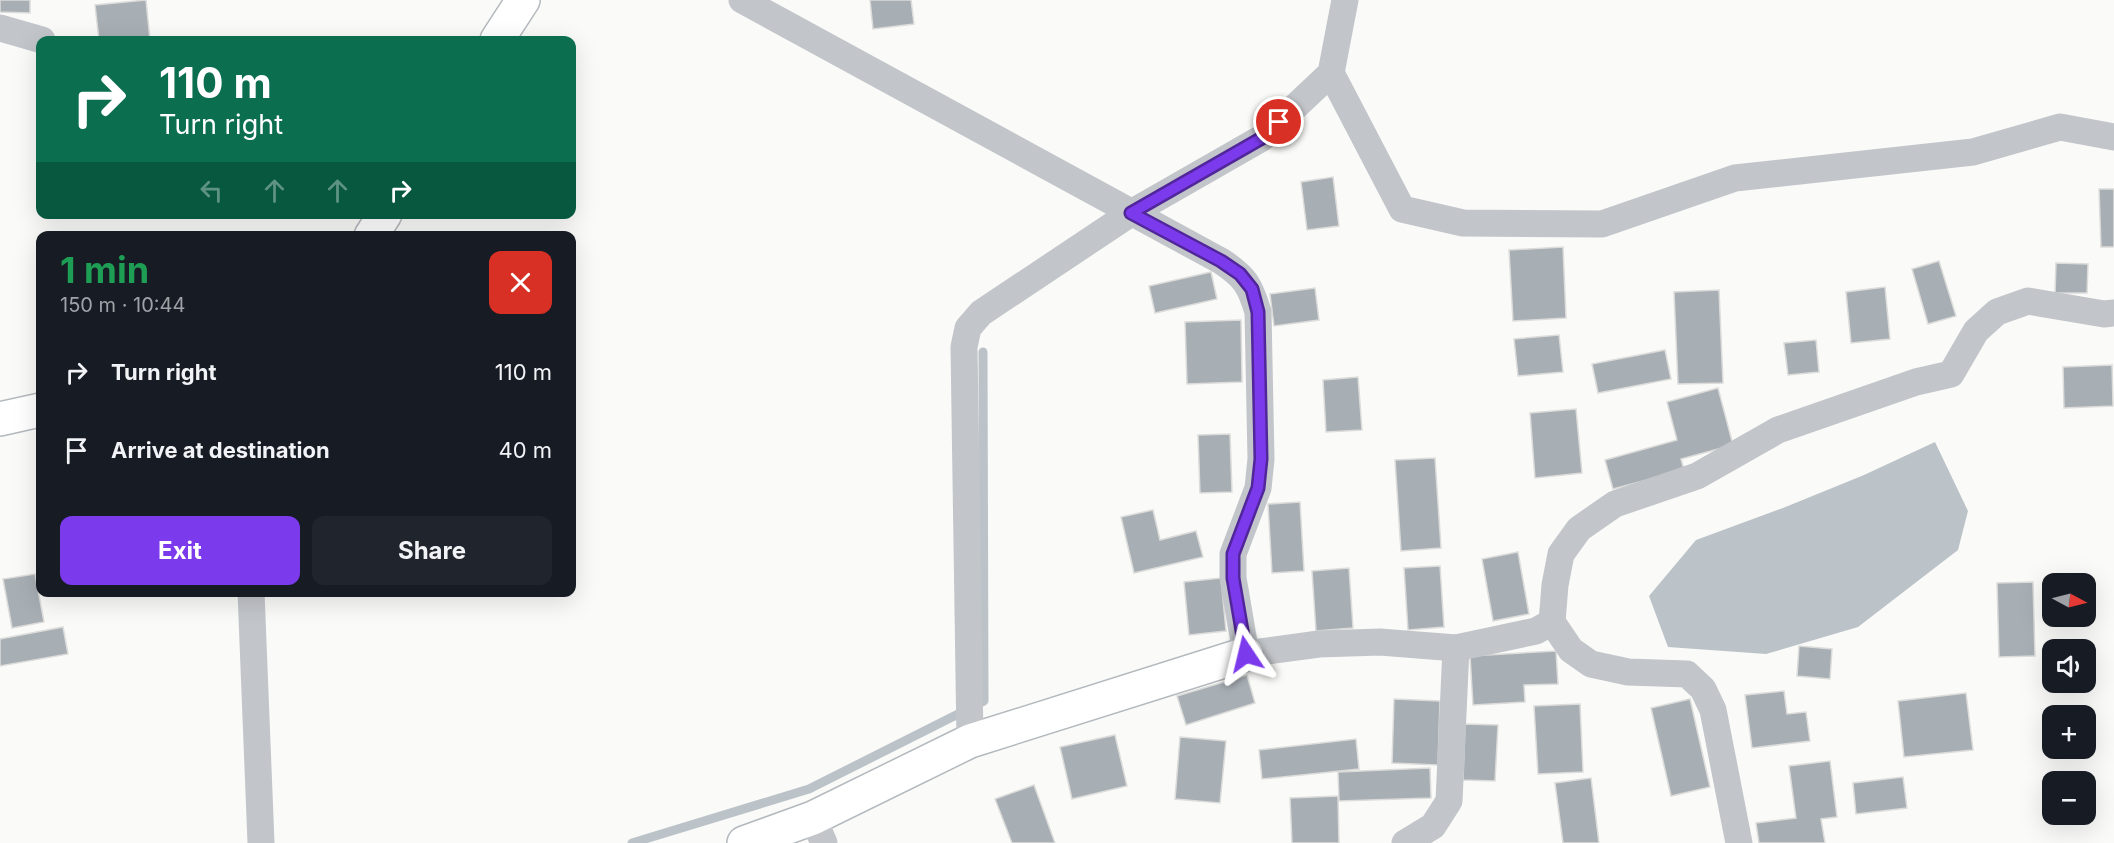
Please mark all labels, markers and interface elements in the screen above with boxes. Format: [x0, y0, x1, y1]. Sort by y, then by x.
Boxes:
text: 110 m [159, 57, 272, 108]
icon: right [60, 60, 138, 138]
pin [1253, 96, 1304, 147]
icon: arrive [1262, 105, 1295, 138]
text: Turn right [159, 108, 283, 141]
icon: left [195, 174, 228, 207]
icon: ahead [258, 174, 291, 207]
icon: ahead [321, 174, 354, 207]
icon: right [384, 174, 417, 207]
text: 1 min [60, 248, 149, 292]
button: close [489, 251, 552, 314]
text: 150 m · 10:44 [60, 293, 185, 317]
icon: right [60, 356, 93, 389]
text: Turn right [111, 359, 217, 385]
text: 110 m [495, 359, 552, 385]
icon: arrive [60, 434, 93, 467]
text: Arrive at destination [111, 437, 330, 463]
text: 40 m [498, 437, 552, 463]
button: Exit [60, 516, 300, 585]
button: Share [312, 516, 552, 585]
north arrow [2042, 573, 2096, 627]
map controls [2042, 573, 2096, 825]
position arrow [1214, 622, 1278, 686]
button: sound [2042, 639, 2096, 693]
button: + [2042, 705, 2096, 759]
button: − [2042, 771, 2096, 825]

